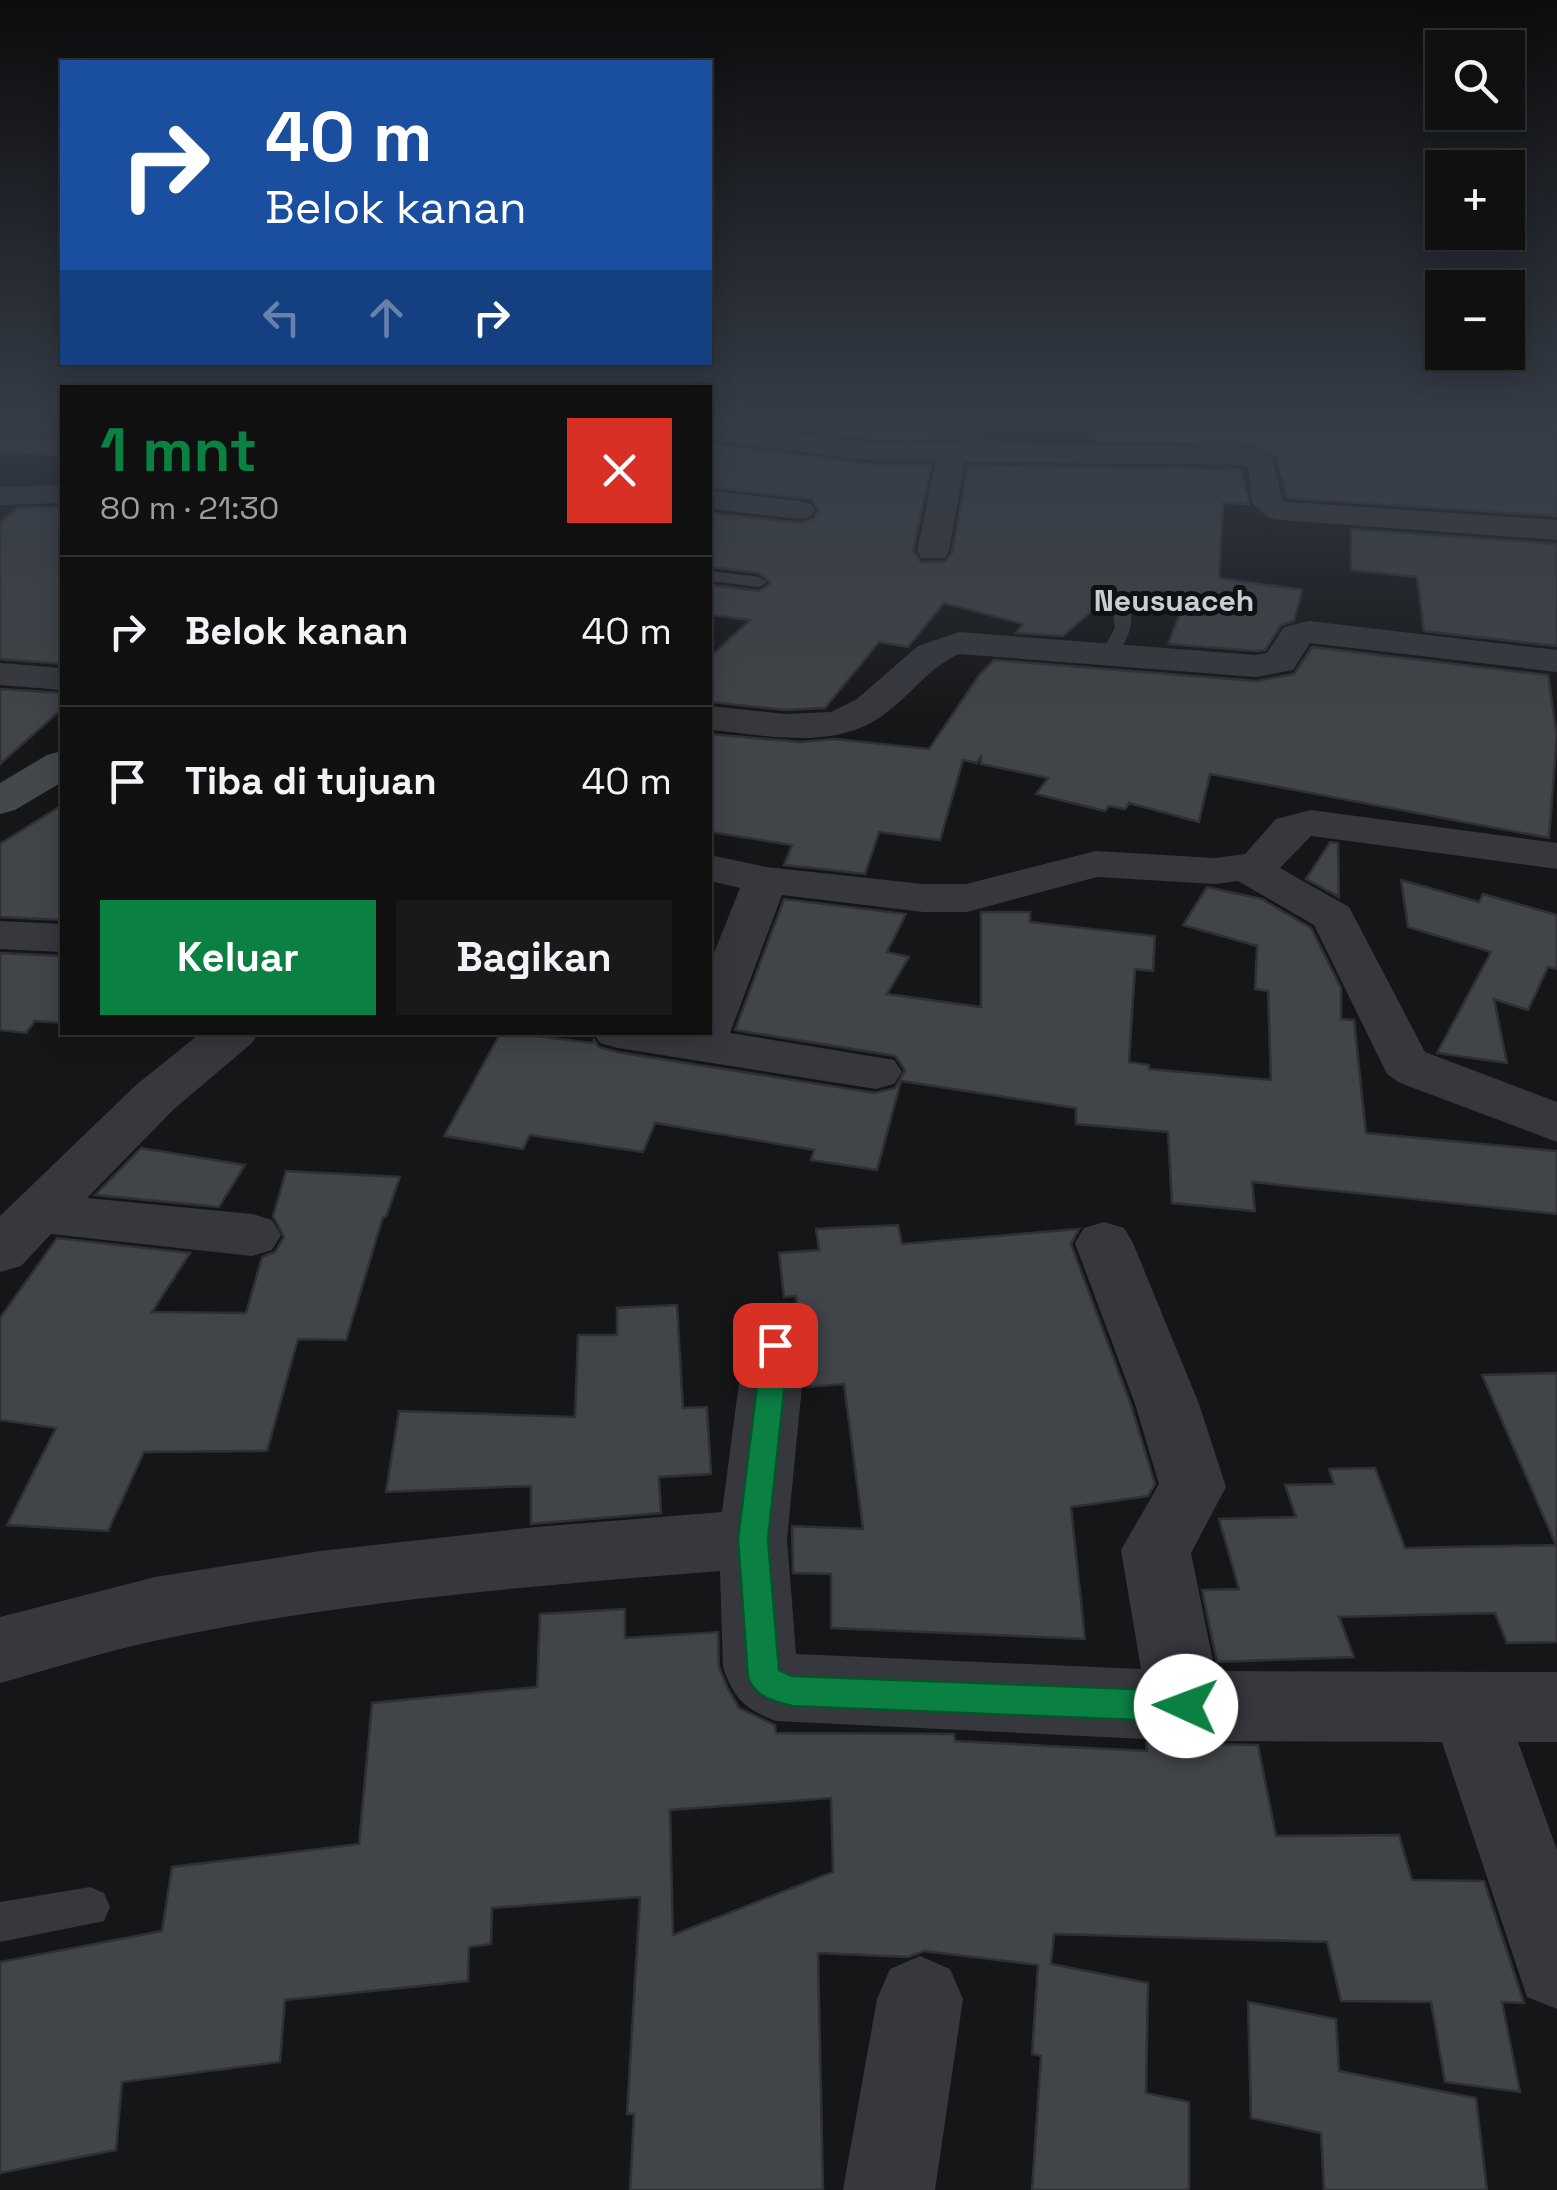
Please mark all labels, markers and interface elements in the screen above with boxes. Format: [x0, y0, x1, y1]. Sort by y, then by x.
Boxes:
map controls [1425, 30, 1525, 370]
button: search [1425, 30, 1525, 130]
text: 40 m [265, 92, 432, 181]
icon: right [100, 100, 230, 230]
button: + [1425, 150, 1525, 250]
text: Belok kanan [265, 179, 527, 236]
button: − [1425, 270, 1525, 370]
icon: left [254, 290, 309, 345]
icon: ahead [359, 290, 414, 345]
icon: right [464, 290, 519, 345]
text: 1 mnt [100, 412, 257, 489]
button: close [567, 418, 672, 523]
text: 80 m · 21:30 [100, 488, 279, 528]
district label: Neusuaceh [1094, 581, 1254, 620]
icon: right [100, 604, 155, 659]
text: Belok kanan [185, 607, 408, 655]
text: 40 m [581, 607, 672, 655]
icon: arrive [100, 754, 155, 809]
text: Tiba di tujuan [185, 757, 437, 805]
text: 40 m [581, 757, 672, 805]
button: Keluar [100, 900, 376, 1015]
button: Bagikan [396, 900, 672, 1015]
pin [733, 1303, 818, 1388]
icon: arrive [748, 1318, 803, 1373]
position arrow [1134, 1654, 1238, 1758]

